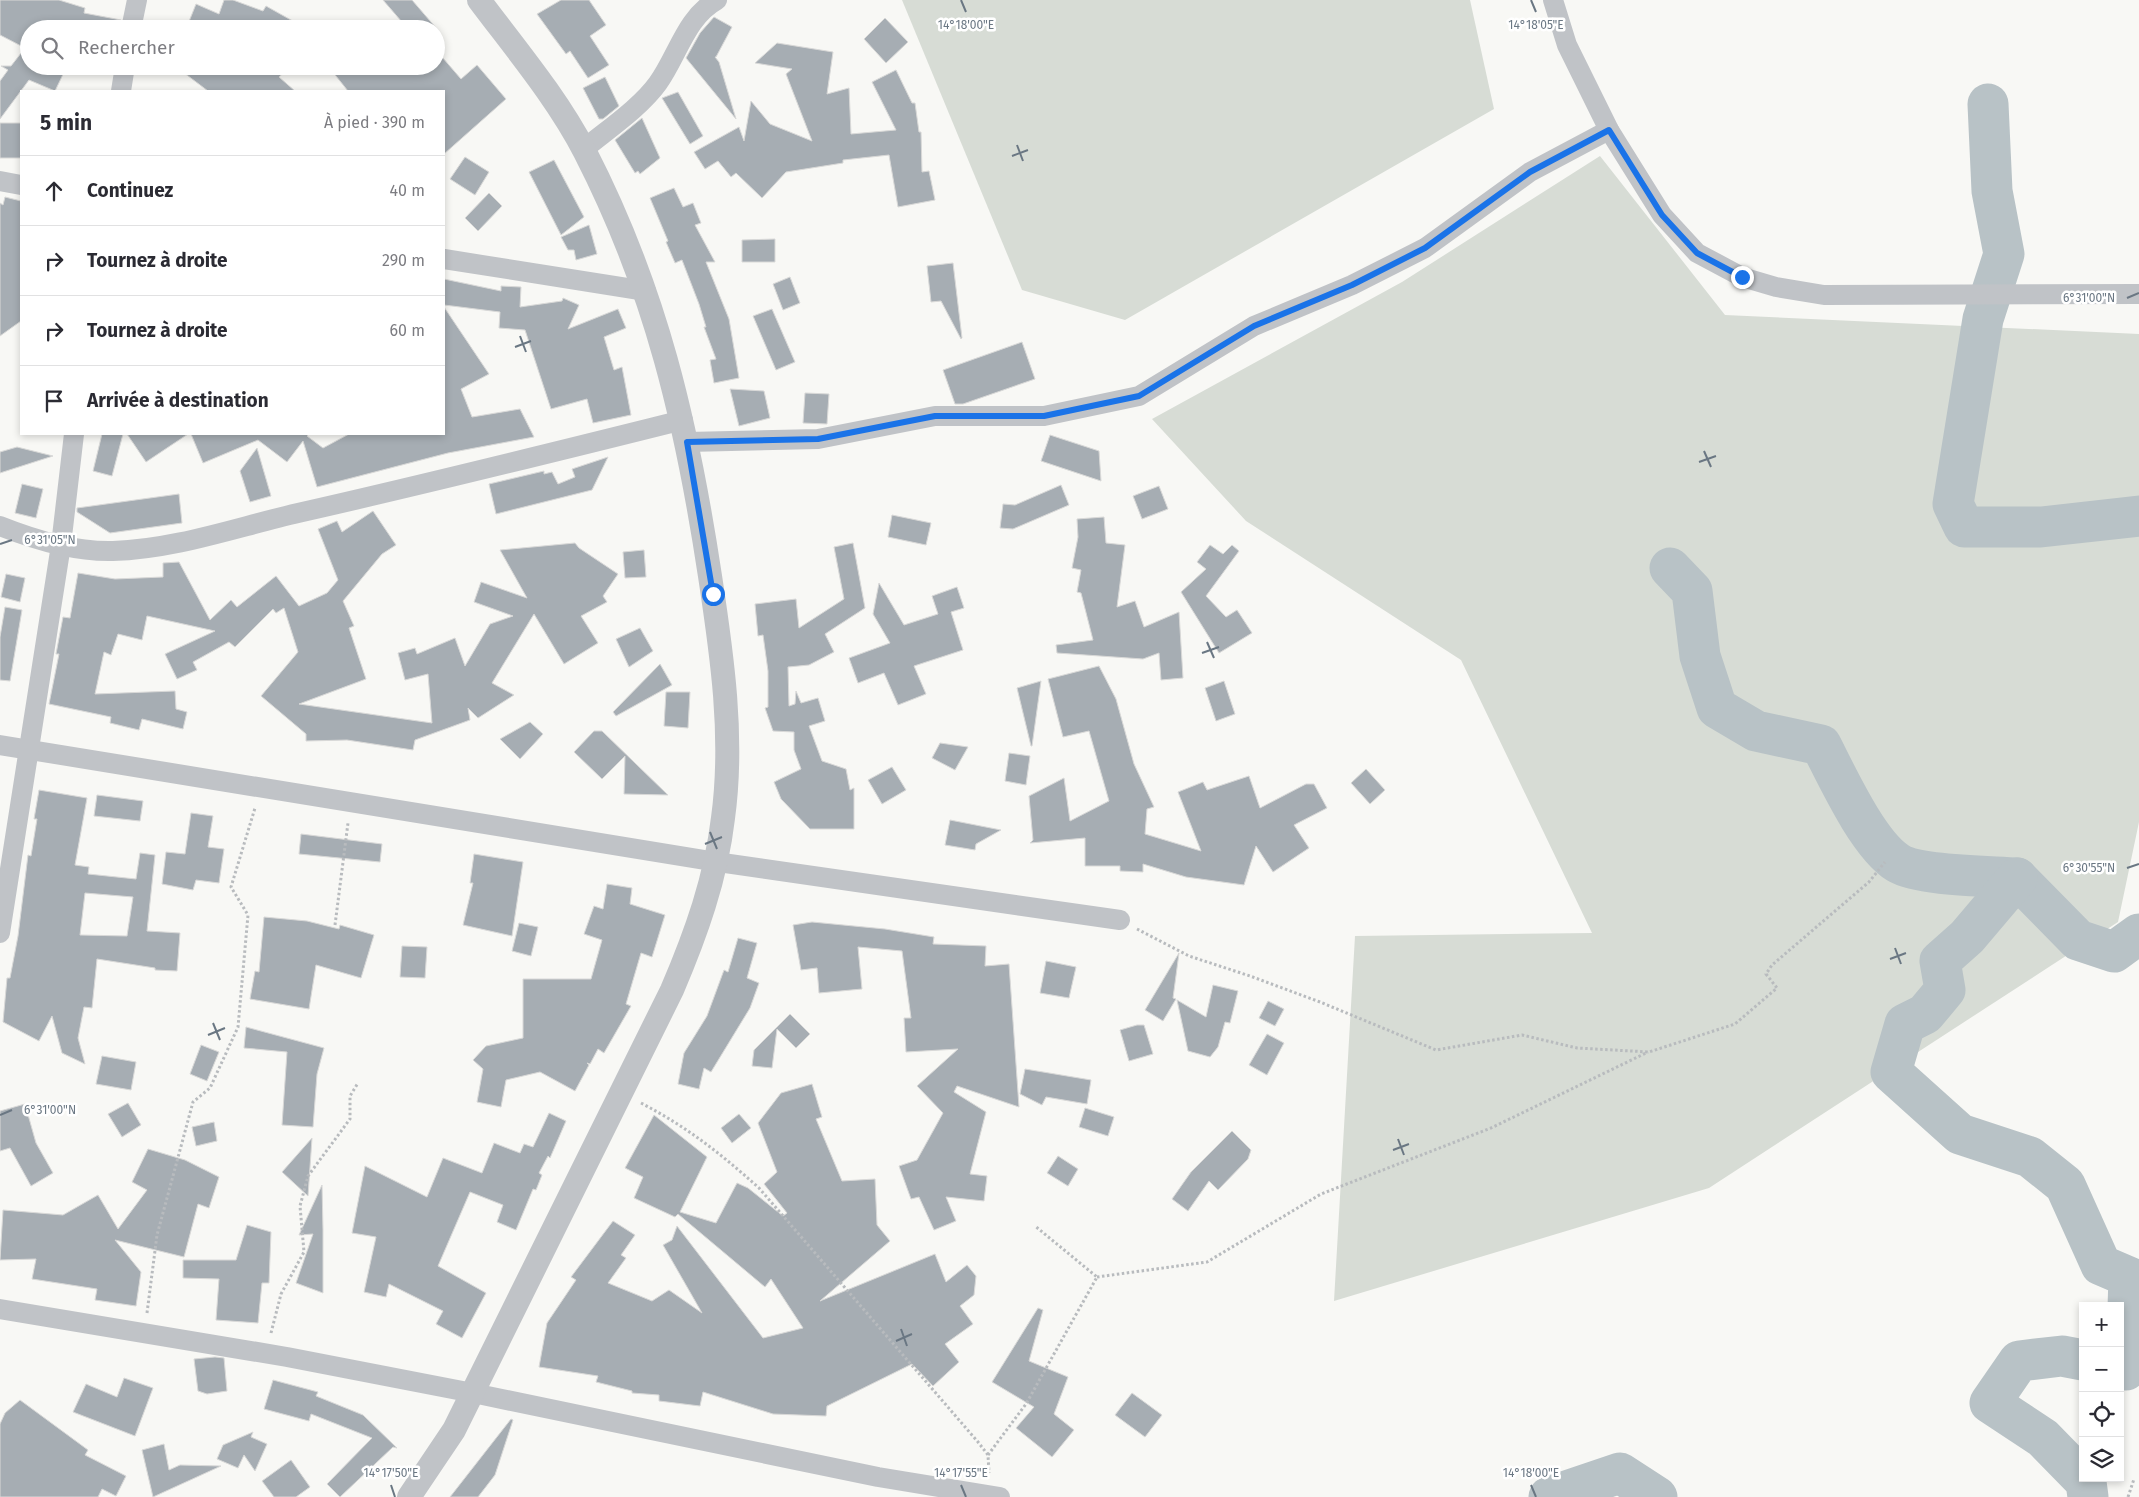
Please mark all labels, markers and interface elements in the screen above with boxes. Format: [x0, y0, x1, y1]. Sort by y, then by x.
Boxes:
text: 14°18'00"E [938, 18, 994, 32]
text: 14°18'05"E [1508, 18, 1564, 32]
search box [20, 20, 445, 75]
icon: search [38, 34, 66, 62]
text: Rechercher [78, 36, 175, 59]
text: 5 min [40, 110, 92, 136]
text: À pied · 390 m [324, 113, 425, 132]
icon: ahead [40, 177, 68, 205]
text: Continuez [87, 179, 173, 202]
text: 40 m [390, 181, 425, 200]
icon: right [40, 247, 68, 275]
text: Tournez à droite [87, 249, 228, 272]
text: 290 m [382, 251, 425, 270]
route end [1731, 266, 1754, 289]
text: 6°31'00"N [2063, 291, 2115, 305]
icon: right [40, 317, 68, 345]
text: Tournez à droite [87, 319, 228, 342]
text: 60 m [390, 321, 425, 340]
icon: arrive [40, 387, 68, 415]
text: Arrivée à destination [87, 389, 269, 412]
text: 6°31'05"N [24, 533, 76, 547]
route start [702, 583, 725, 606]
text: 6°30'55"N [2063, 861, 2115, 875]
text: 6°31'00"N [24, 1103, 76, 1117]
map controls [2079, 1302, 2124, 1482]
button: + [2079, 1302, 2124, 1347]
button: − [2079, 1347, 2124, 1392]
button: locate [2079, 1392, 2124, 1437]
button: layers [2079, 1437, 2124, 1482]
text: 14°17'50"E [364, 1466, 418, 1480]
text: 14°17'55"E [934, 1466, 988, 1480]
text: 14°18'00"E [1503, 1466, 1559, 1480]

